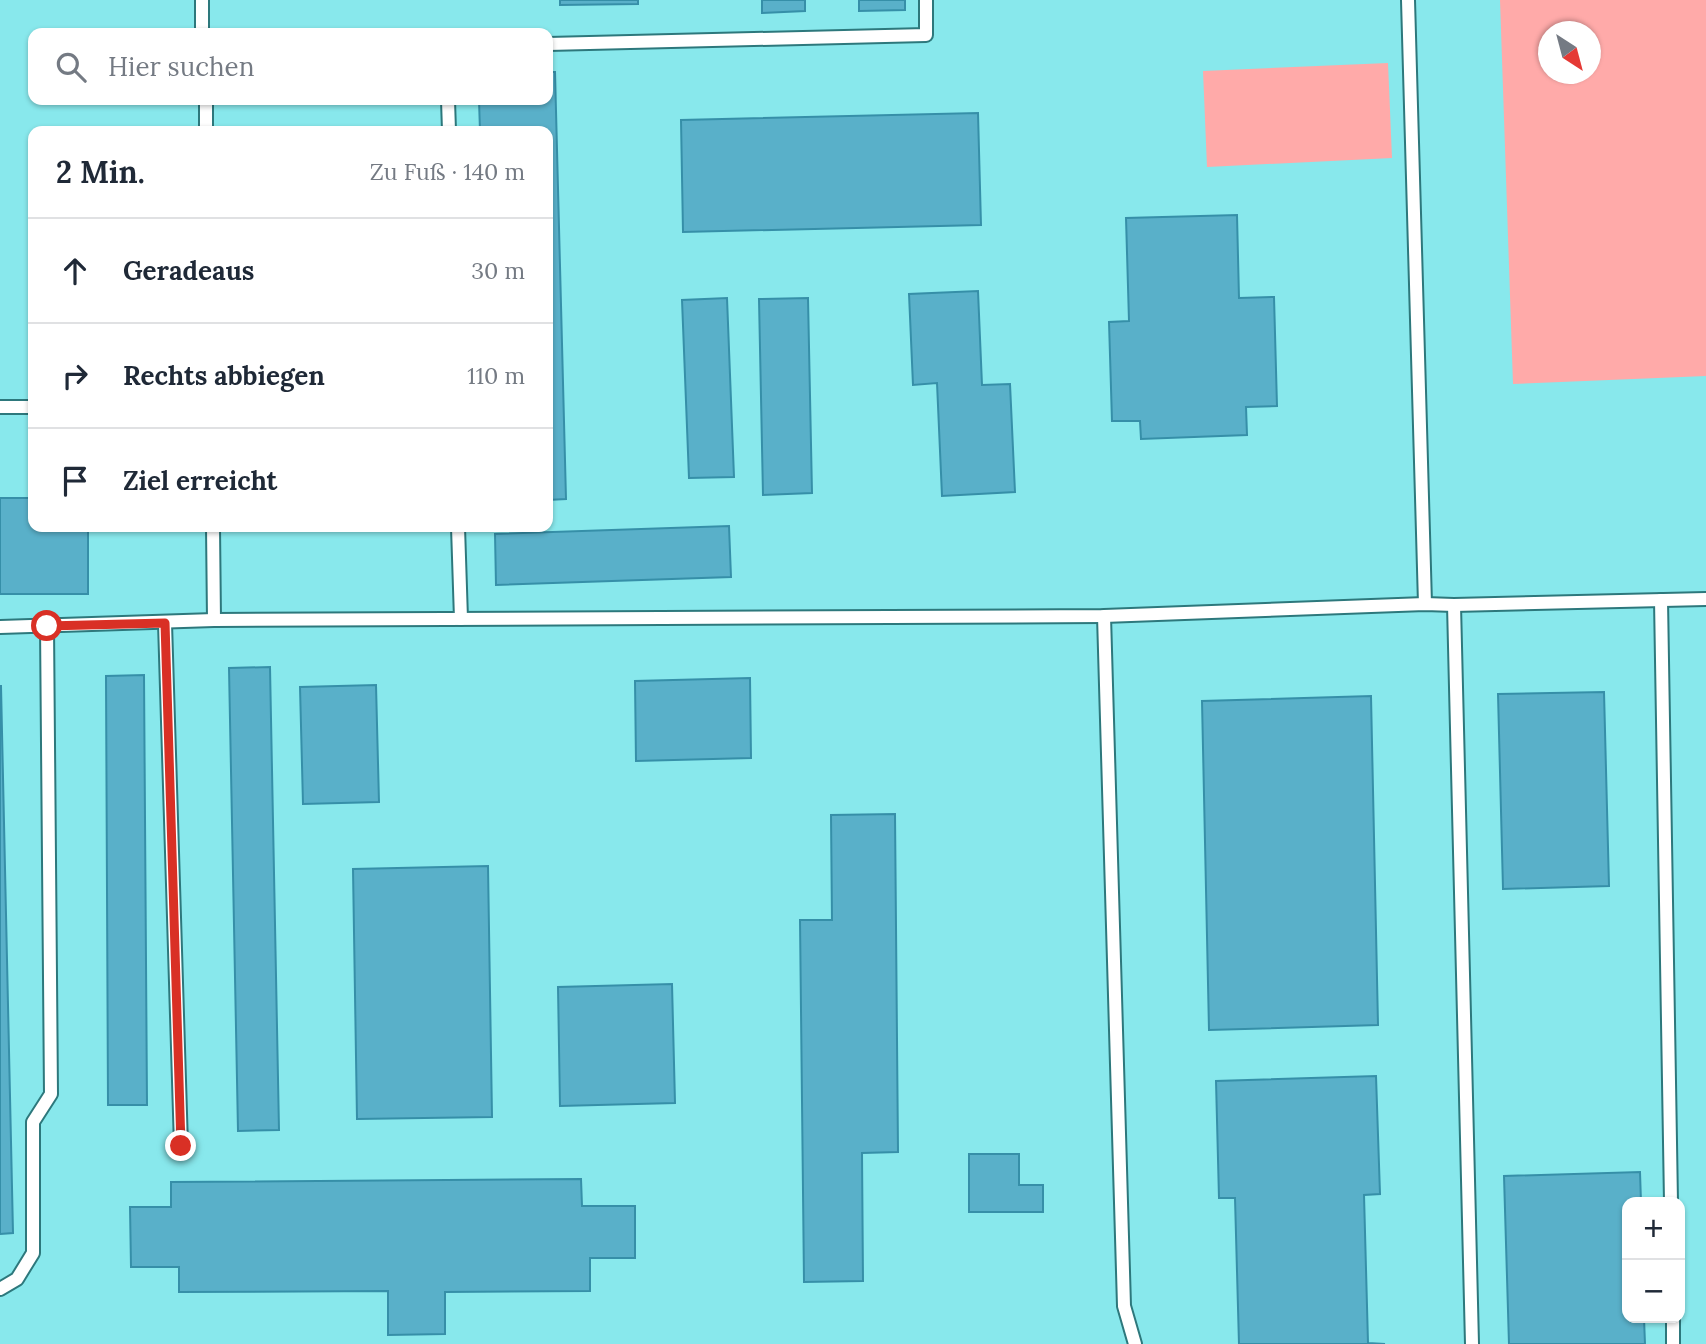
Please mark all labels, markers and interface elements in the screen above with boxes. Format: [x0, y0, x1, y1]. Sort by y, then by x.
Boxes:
north arrow [1538, 21, 1601, 84]
search box [28, 28, 553, 105]
icon: search [52, 48, 90, 86]
text: Hier suchen [108, 50, 254, 83]
text: 2 Min. [56, 153, 145, 191]
text: Zu Fuß · 140 m [370, 157, 525, 186]
icon: ahead [56, 252, 94, 290]
text: Geradeaus [123, 254, 254, 287]
text: 30 m [471, 256, 525, 285]
icon: right [56, 357, 94, 395]
text: Rechts abbiegen [123, 359, 325, 392]
text: 110 m [467, 361, 525, 390]
icon: arrive [56, 462, 94, 500]
text: Ziel erreicht [123, 464, 277, 497]
route start [31, 610, 62, 641]
route end [165, 1130, 196, 1161]
map controls [1622, 1197, 1685, 1323]
button: + [1622, 1197, 1685, 1260]
button: − [1622, 1260, 1685, 1323]

